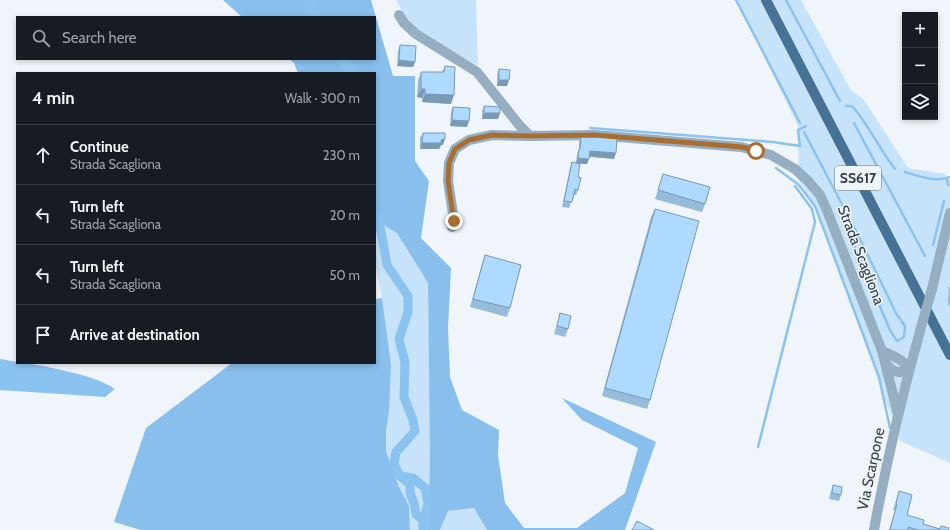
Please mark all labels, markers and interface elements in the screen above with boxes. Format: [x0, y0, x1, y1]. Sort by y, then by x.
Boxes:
map controls [902, 12, 938, 120]
button: + [902, 12, 938, 48]
search box [16, 16, 376, 60]
icon: search [30, 27, 52, 49]
text: Search here [62, 29, 137, 47]
button: − [902, 48, 938, 84]
button: layers [902, 84, 938, 120]
text: 4 min [32, 88, 75, 108]
text: Walk · 300 m [285, 90, 360, 106]
text: Continue [70, 138, 129, 156]
route start [747, 142, 765, 160]
icon: ahead [32, 144, 54, 166]
text: 230 m [323, 147, 360, 163]
text: Strada Scagliona [70, 156, 161, 172]
road number: SS617 [835, 166, 881, 190]
text: Turn left [70, 198, 124, 216]
street label: Strada Scagliona [834, 203, 889, 308]
icon: left [32, 204, 54, 226]
text: 20 m [330, 207, 360, 223]
route end [445, 212, 463, 230]
text: Strada Scagliona [70, 216, 161, 232]
text: Turn left [70, 258, 124, 276]
icon: left [32, 264, 54, 286]
text: 50 m [330, 267, 360, 283]
text: Strada Scagliona [70, 276, 161, 292]
icon: arrive [32, 324, 54, 346]
text: Arrive at destination [70, 326, 200, 344]
street label: Via Scarpone [853, 426, 889, 512]

